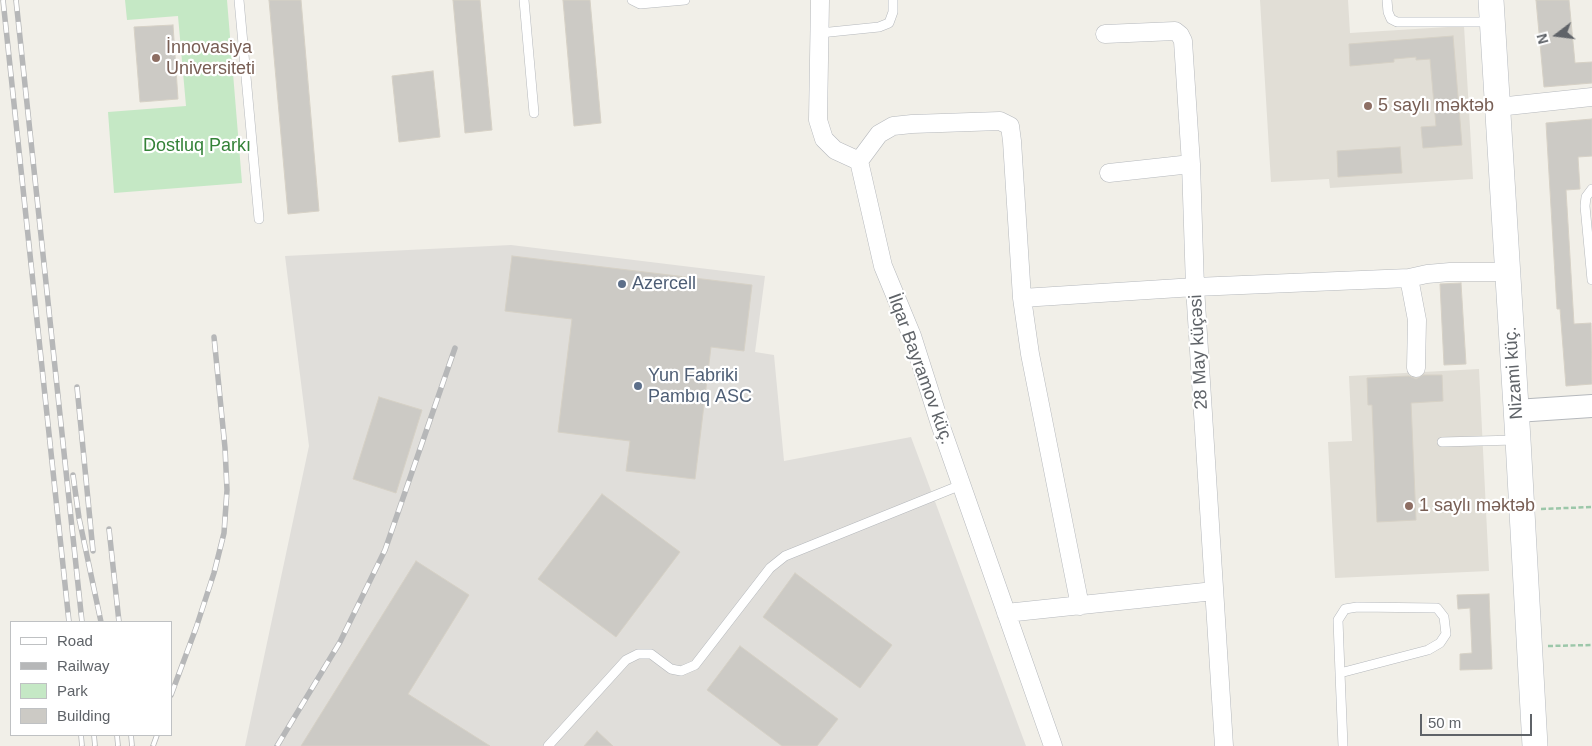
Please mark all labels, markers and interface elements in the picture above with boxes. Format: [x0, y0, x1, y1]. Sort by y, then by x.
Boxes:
north arrow [1532, 10, 1582, 60]
text: N [1533, 32, 1552, 46]
place label: İnnovasiya Universiteti [166, 37, 255, 80]
marker: İnnovasiya Universiteti [150, 52, 162, 64]
place label: 5 saylı məktəb [1378, 95, 1494, 117]
marker: 5 saylı məktəb [1362, 100, 1374, 112]
park label: Dostluq Parkı [143, 135, 251, 157]
place label: Azercell [632, 273, 696, 295]
marker: Azercell [616, 278, 628, 290]
street label: İlqar Bayramov küç. [883, 291, 957, 447]
street label: 28 May küçəsi [1185, 294, 1213, 410]
street label: Nizami küç. [1500, 326, 1528, 420]
place label: Yun Fabriki Pambıq ASC [648, 365, 752, 408]
marker: Yun Fabriki Pambıq ASC [632, 380, 644, 392]
place label: 1 saylı məktəb [1419, 495, 1535, 517]
marker: 1 saylı məktəb [1403, 500, 1415, 512]
legend [10, 621, 172, 736]
text: Road [57, 632, 93, 649]
text: Railway [57, 657, 110, 674]
text: Park [57, 682, 88, 699]
scale bar [1422, 704, 1534, 736]
text: Building [57, 707, 110, 724]
text: 50 m [1428, 714, 1461, 731]

